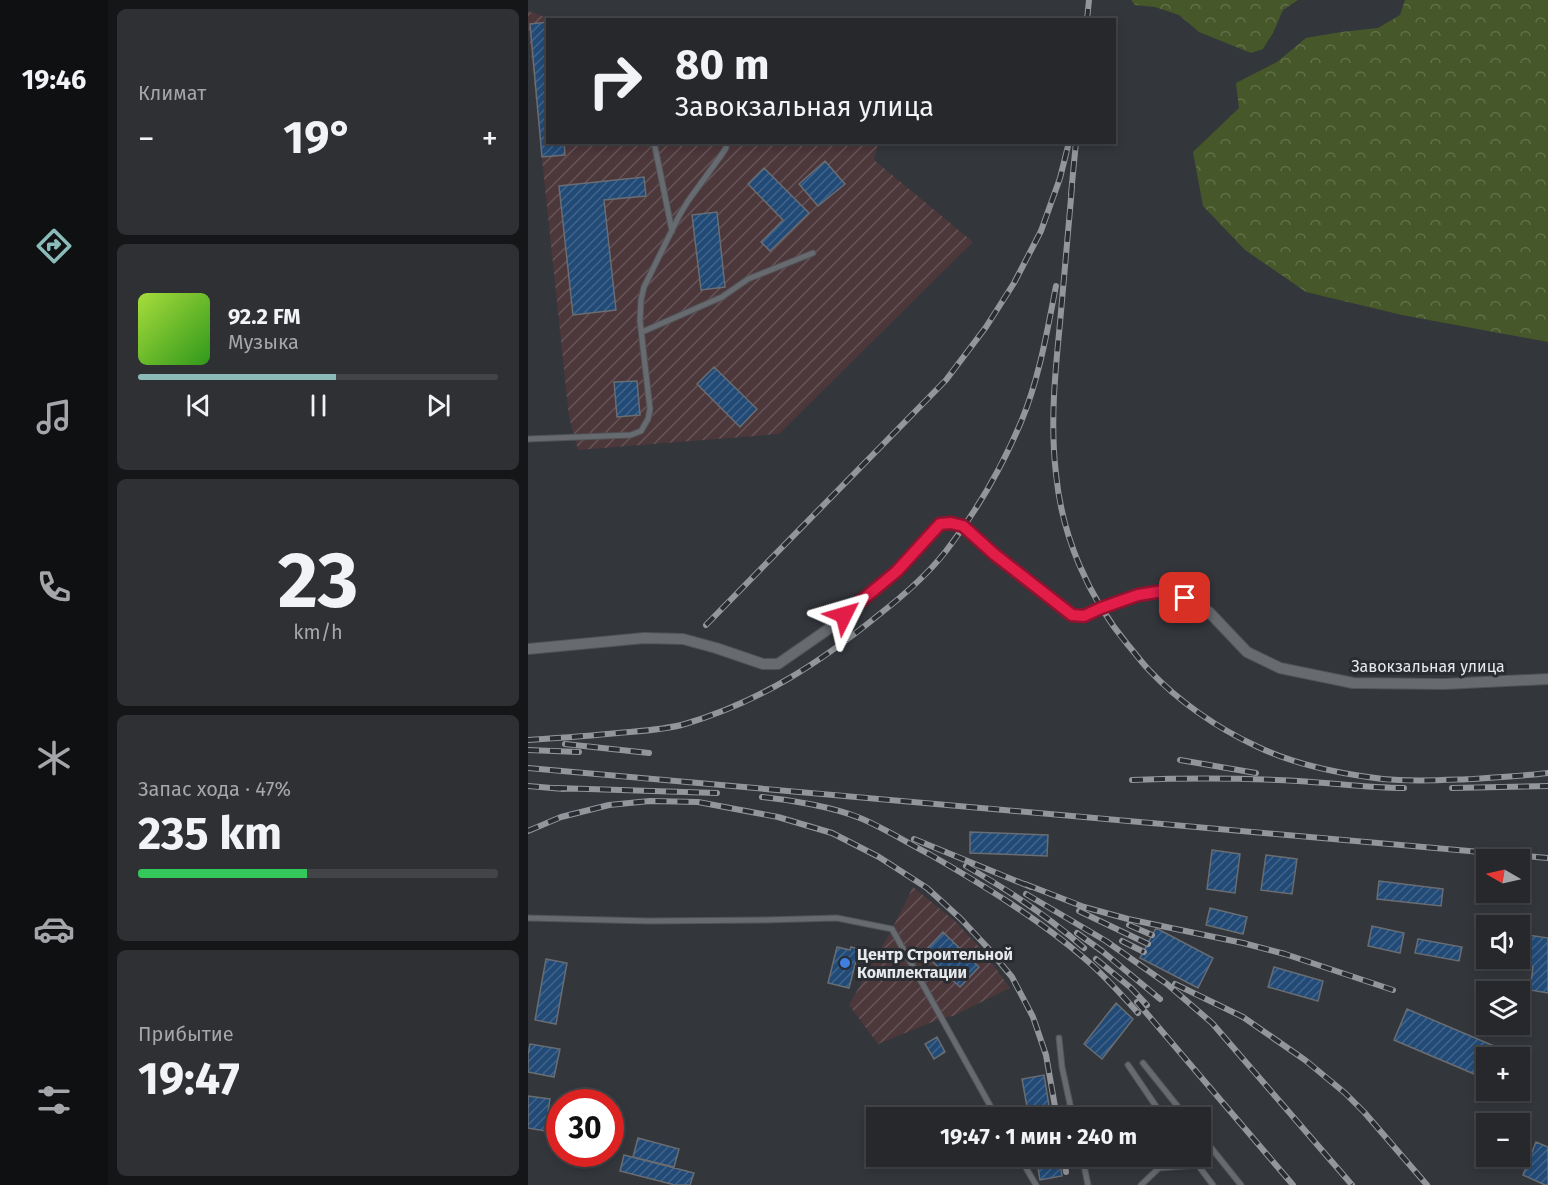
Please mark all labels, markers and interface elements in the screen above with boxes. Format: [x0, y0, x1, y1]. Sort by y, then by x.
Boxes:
text: 80 m [675, 40, 769, 90]
icon: right [576, 42, 654, 120]
text: 19:46 [22, 64, 86, 96]
text: Климат [138, 81, 206, 105]
text: Завокзальная улица [675, 91, 934, 123]
text: 19° [283, 111, 353, 165]
text: − [138, 119, 155, 159]
text: + [482, 119, 498, 159]
icon: directions [33, 225, 75, 267]
text: 92.2 FM [228, 303, 301, 330]
text: Музыка [228, 330, 299, 354]
icon: previous [182, 389, 215, 422]
icon: pause [302, 389, 335, 422]
icon: next [422, 389, 455, 422]
icon: music [33, 396, 75, 438]
text: 23 [278, 534, 358, 628]
icon: phone [33, 566, 75, 608]
pin [1159, 572, 1210, 623]
icon: arrive [1168, 581, 1201, 614]
position arrow [812, 583, 876, 647]
text: km/h [293, 620, 343, 644]
street label: Завокзальная улица [1351, 657, 1505, 676]
icon: climate [33, 737, 75, 779]
text: Запас хода · 47% [138, 777, 291, 801]
text: 235 km [138, 807, 282, 861]
north arrow [1476, 849, 1530, 903]
map controls [1476, 849, 1530, 1167]
icon: car [33, 908, 75, 950]
button: sound [1476, 915, 1530, 969]
place label: Центр Строительной Комплектации [857, 945, 1013, 982]
marker: Центр Строительной Комплектации [838, 956, 852, 970]
button: layers [1476, 981, 1530, 1035]
text: Прибытие [138, 1022, 234, 1046]
button: + [1476, 1047, 1530, 1101]
text: 19:47 [138, 1052, 240, 1106]
icon: filters [33, 1079, 75, 1121]
speed limit sign: 30 [546, 1089, 624, 1167]
button: − [1476, 1113, 1530, 1167]
text: 19:47 · 1 мин · 240 m [940, 1123, 1137, 1150]

